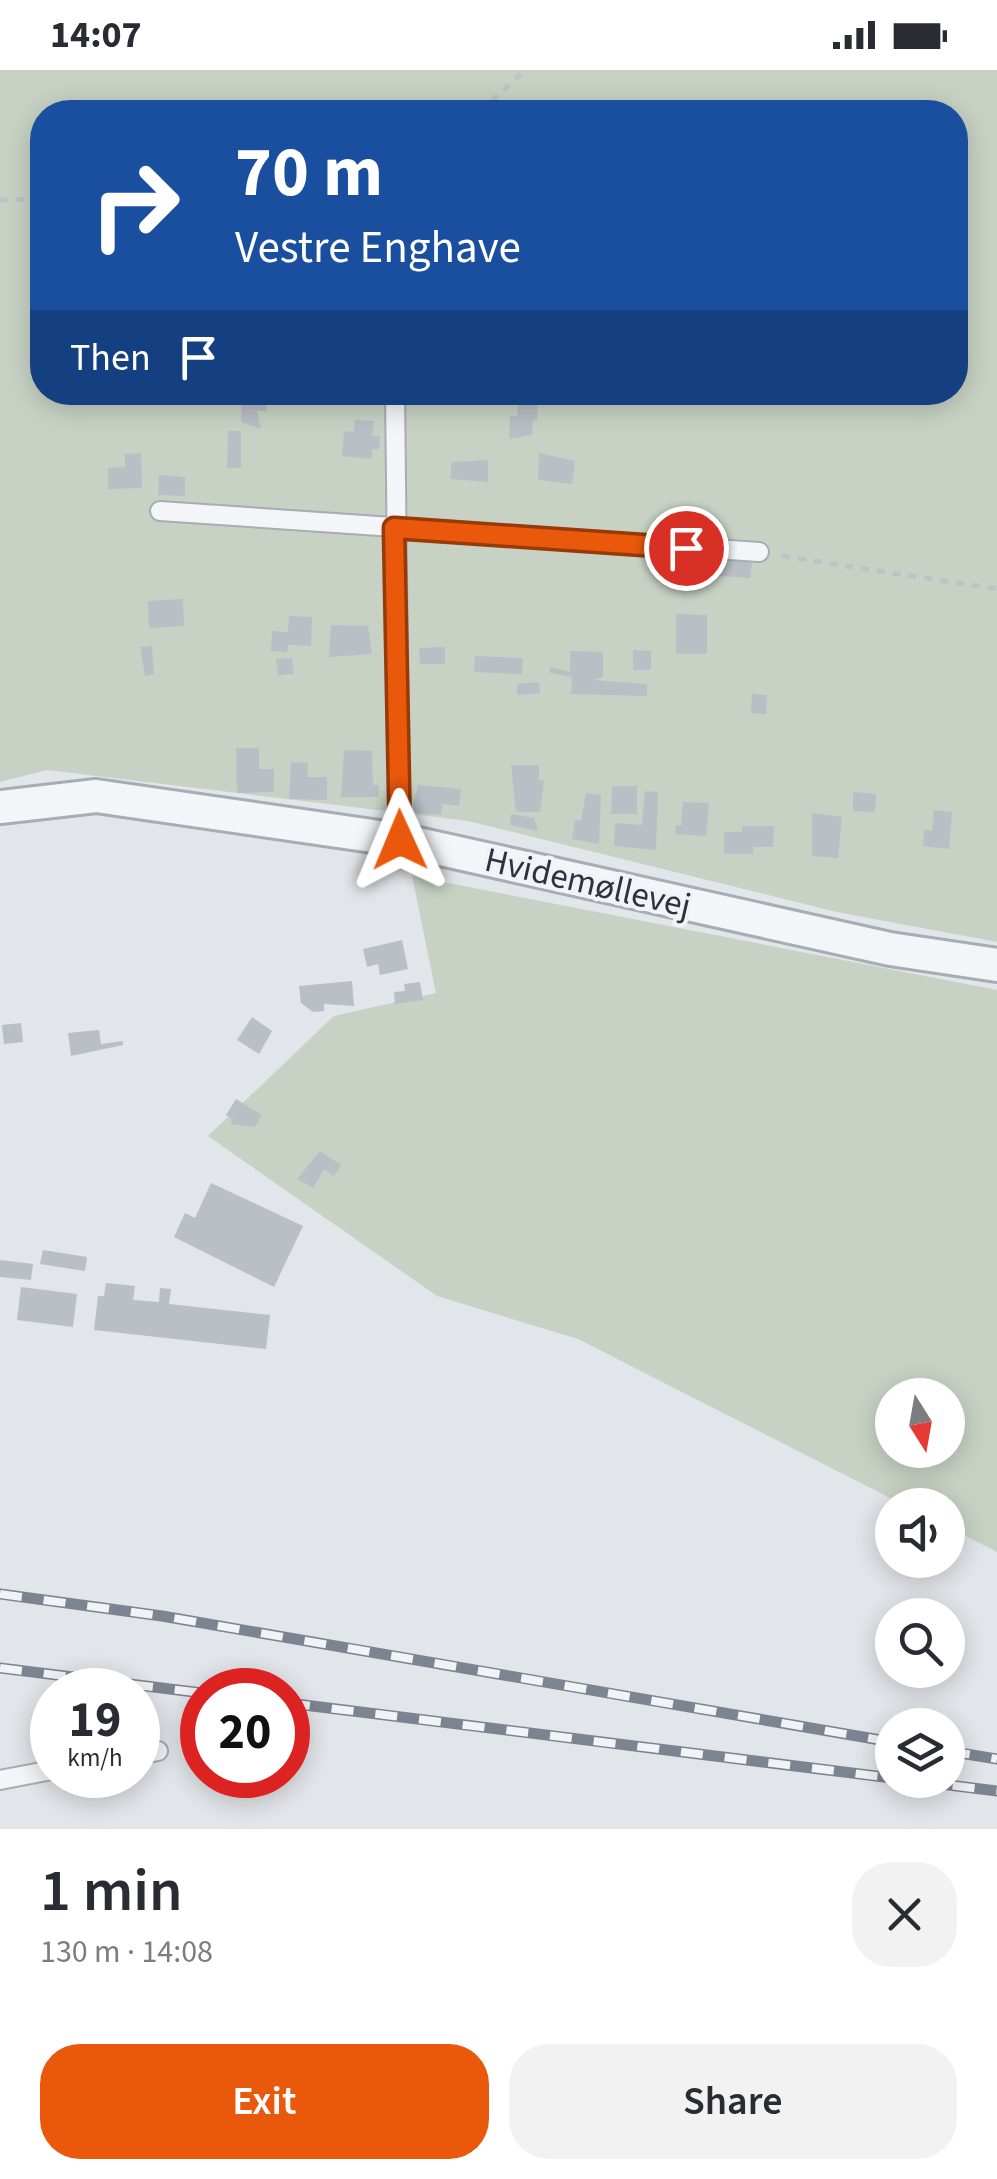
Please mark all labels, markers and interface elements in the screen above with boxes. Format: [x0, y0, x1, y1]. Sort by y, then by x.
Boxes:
text: 14:07 [50, 8, 142, 62]
text: 70 m [235, 123, 383, 223]
icon: right [70, 140, 200, 270]
text: Vestre Enghave [235, 216, 521, 280]
icon: arrive [171, 330, 226, 385]
text: Then [70, 331, 151, 385]
pin [644, 506, 729, 591]
icon: arrive [659, 521, 714, 576]
position arrow [348, 788, 452, 892]
street label: Hvidemøllevej [480, 835, 696, 931]
north arrow [875, 1378, 965, 1468]
map controls [875, 1378, 965, 1798]
button: sound [875, 1488, 965, 1578]
button: search [875, 1598, 965, 1688]
speed limit sign: 20 [180, 1668, 310, 1798]
text: 19 [69, 1685, 121, 1756]
button: layers [875, 1708, 965, 1798]
text: km/h [67, 1740, 123, 1776]
text: 1 min [40, 1849, 183, 1934]
button: close [852, 1862, 957, 1967]
text: 130 m · 14:08 [40, 1929, 213, 1975]
button: Exit [40, 2044, 489, 2159]
button: Share [509, 2044, 957, 2159]

